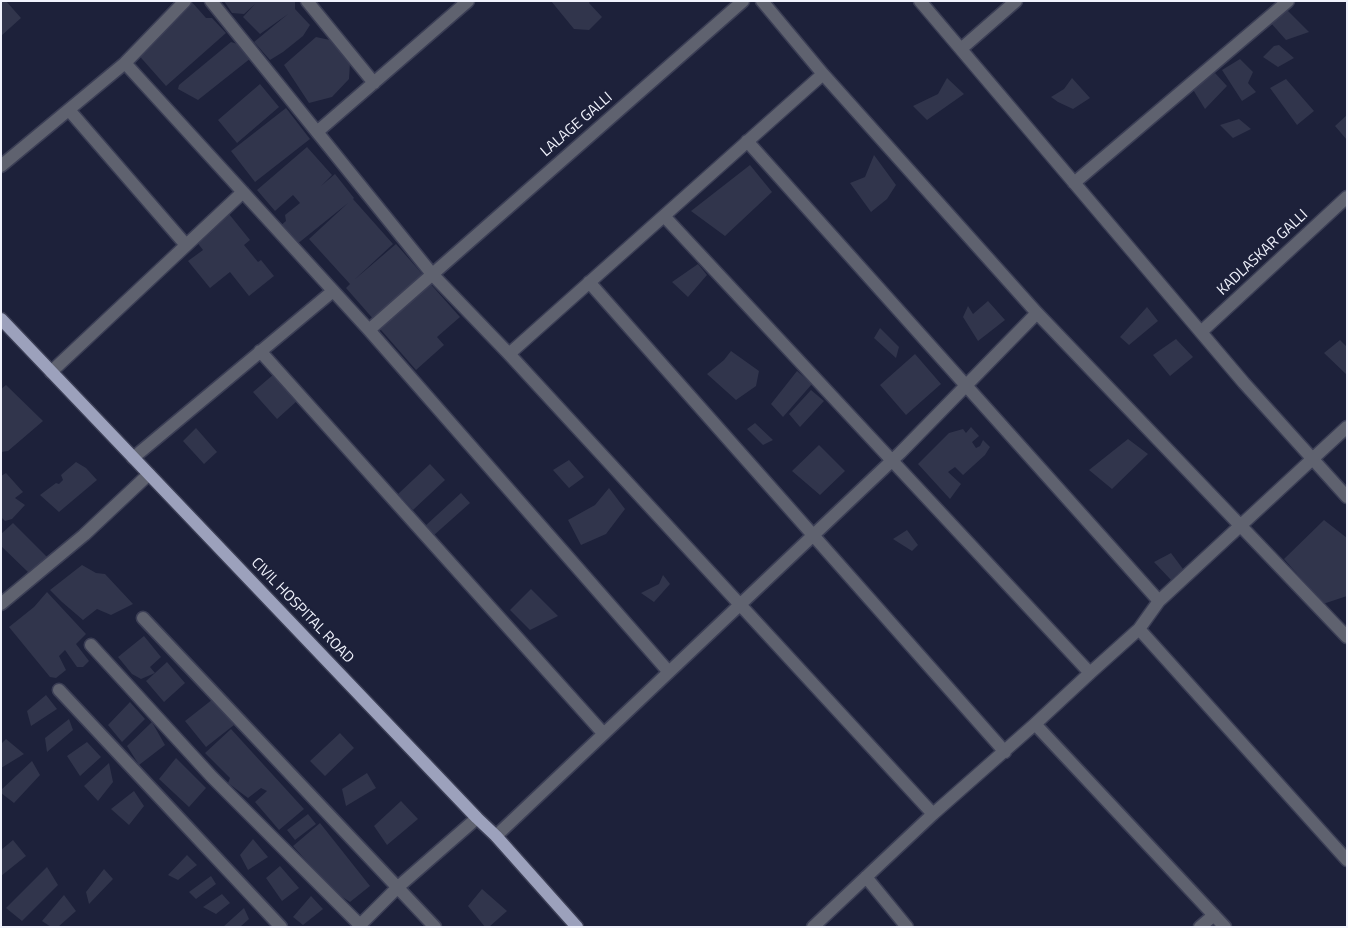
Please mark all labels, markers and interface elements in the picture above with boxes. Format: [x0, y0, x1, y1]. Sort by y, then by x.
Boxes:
street label: LALAGE GALLI [537, 89, 617, 161]
street label: KADLASKAR GALLI [1214, 206, 1312, 300]
street label: CIVIL HOSPITAL ROAD [247, 555, 357, 667]

